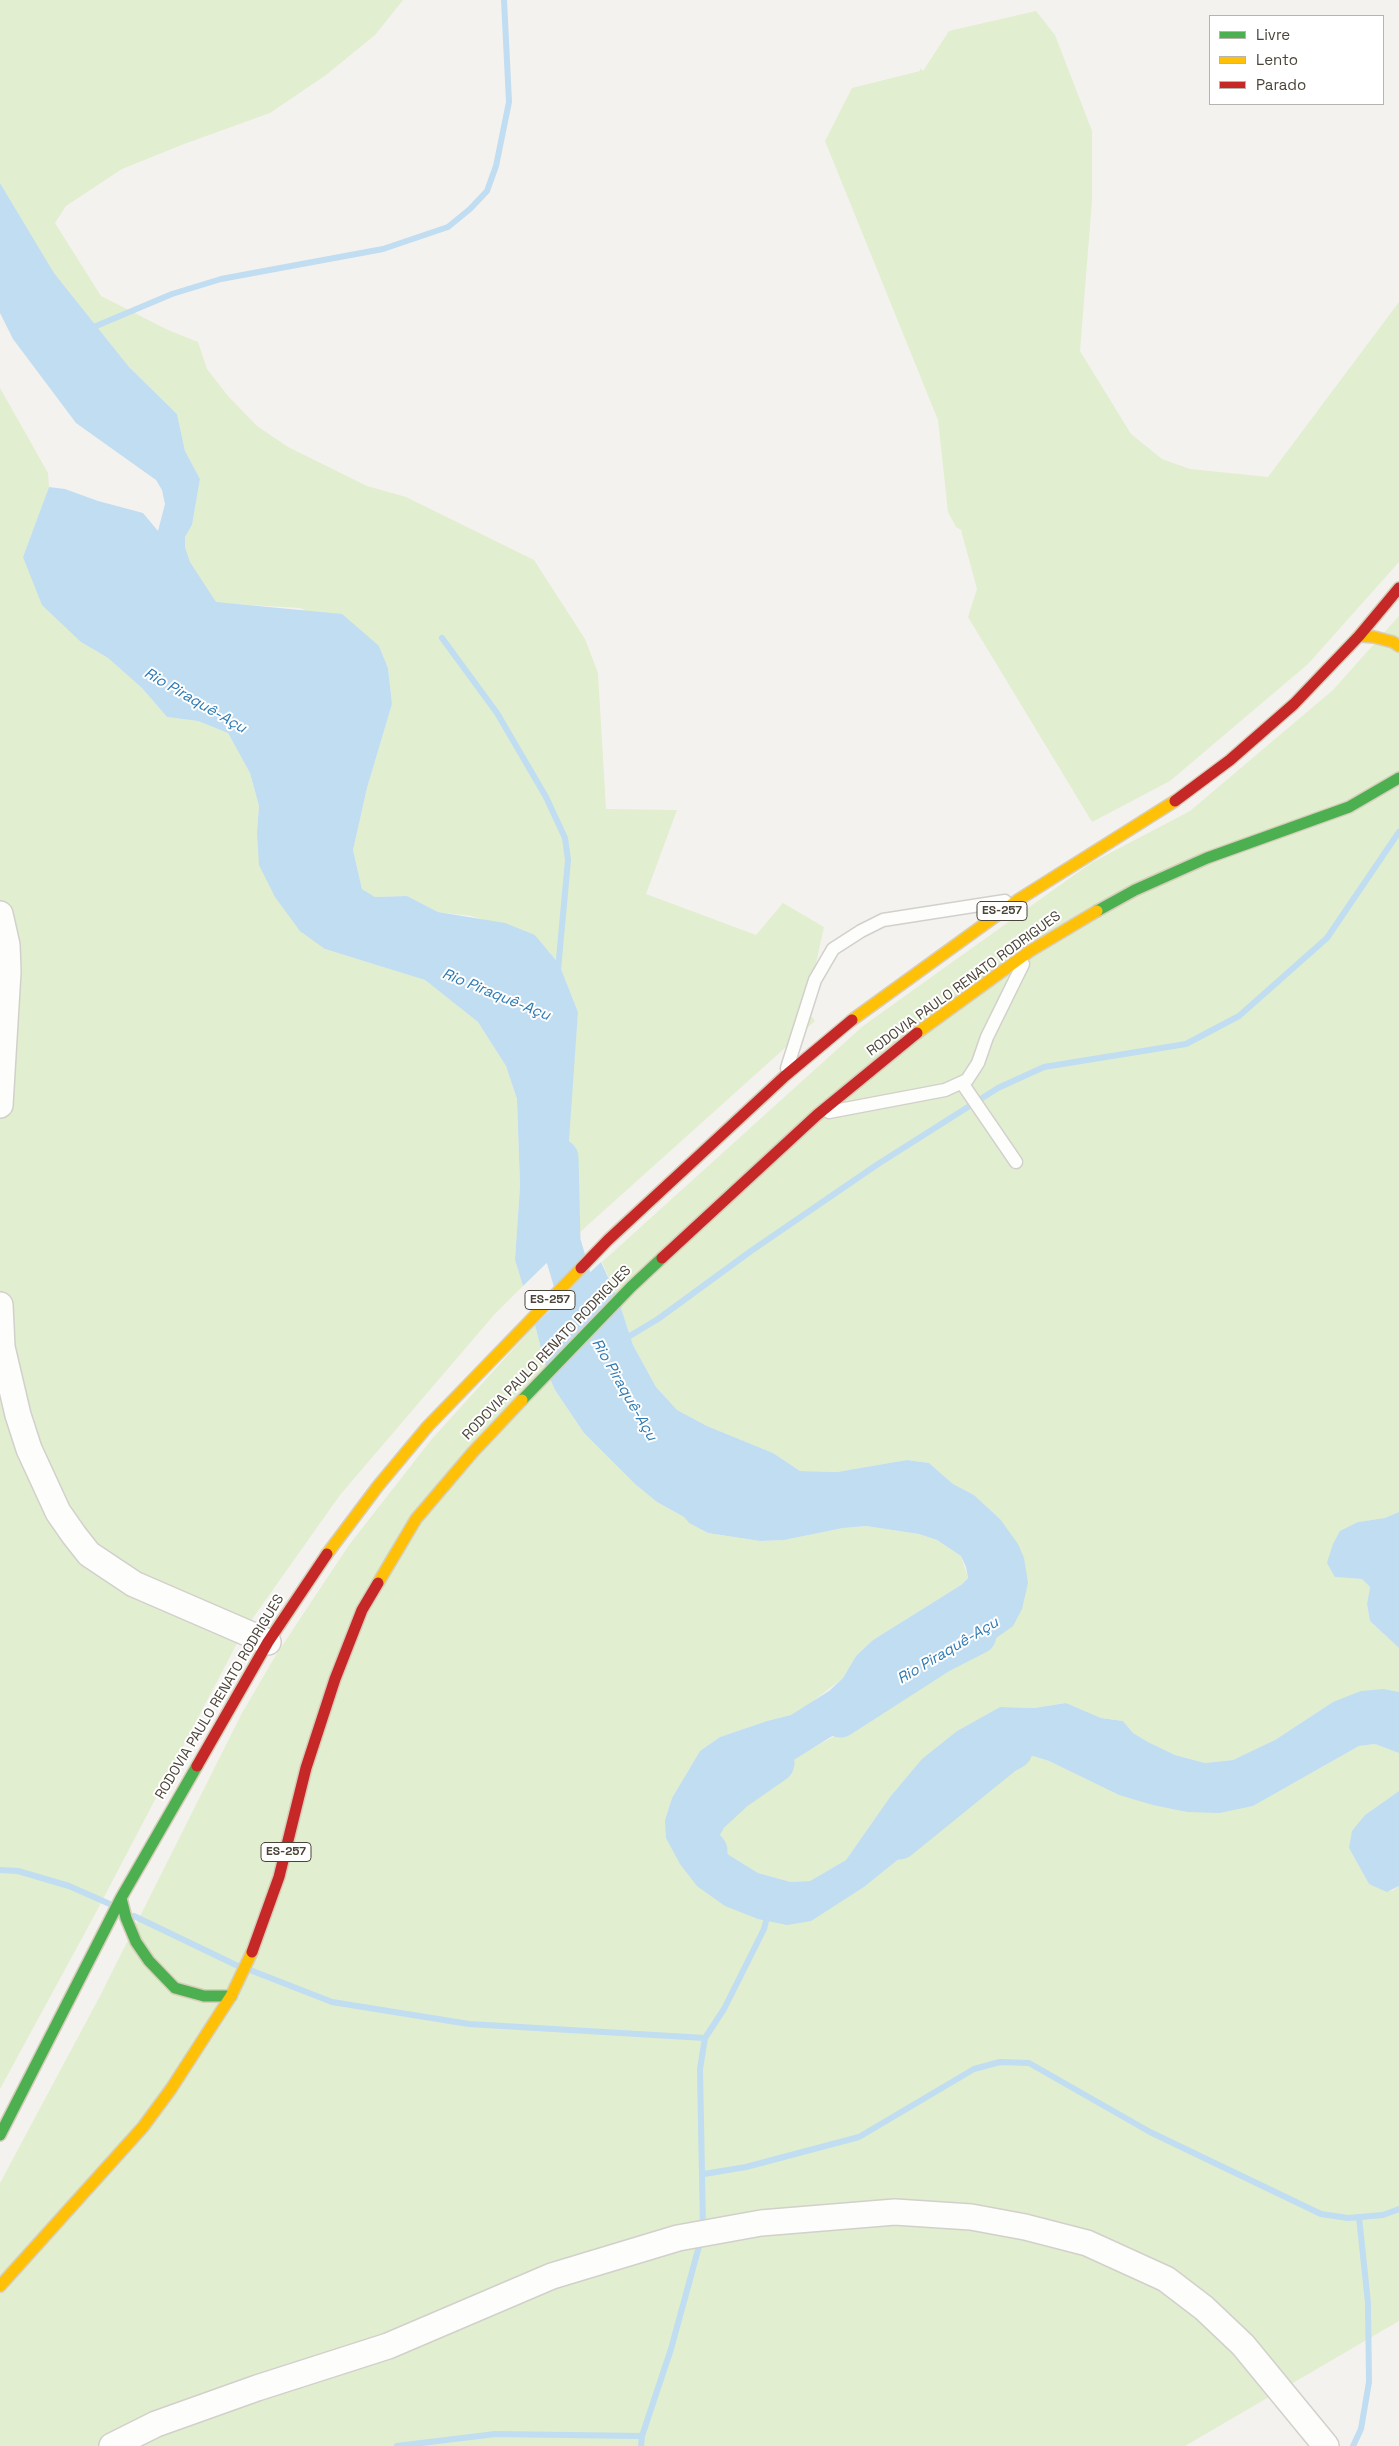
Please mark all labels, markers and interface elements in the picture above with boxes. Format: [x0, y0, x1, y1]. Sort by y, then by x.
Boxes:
legend [1209, 15, 1384, 105]
text: Livre [1256, 25, 1290, 44]
text: Lento [1256, 50, 1298, 69]
text: Parado [1256, 75, 1306, 94]
water label: Rio Piraquê-Açu [141, 665, 249, 737]
road number: ES-257 [977, 901, 1027, 920]
street label: RODOVIA PAULO RENATO RODRIGUES [864, 908, 1064, 1060]
water label: Rio Piraquê-Açu [439, 965, 553, 1025]
street label: RODOVIA PAULO RENATO RODRIGUES [459, 1262, 635, 1444]
road number: ES-257 [525, 1290, 575, 1310]
water label: Rio Piraquê-Açu [588, 1336, 660, 1444]
street label: RODOVIA PAULO RENATO RODRIGUES [152, 1592, 288, 1802]
water label: Rio Piraquê-Açu [894, 1614, 1002, 1688]
road number: ES-257 [261, 1842, 311, 1861]

